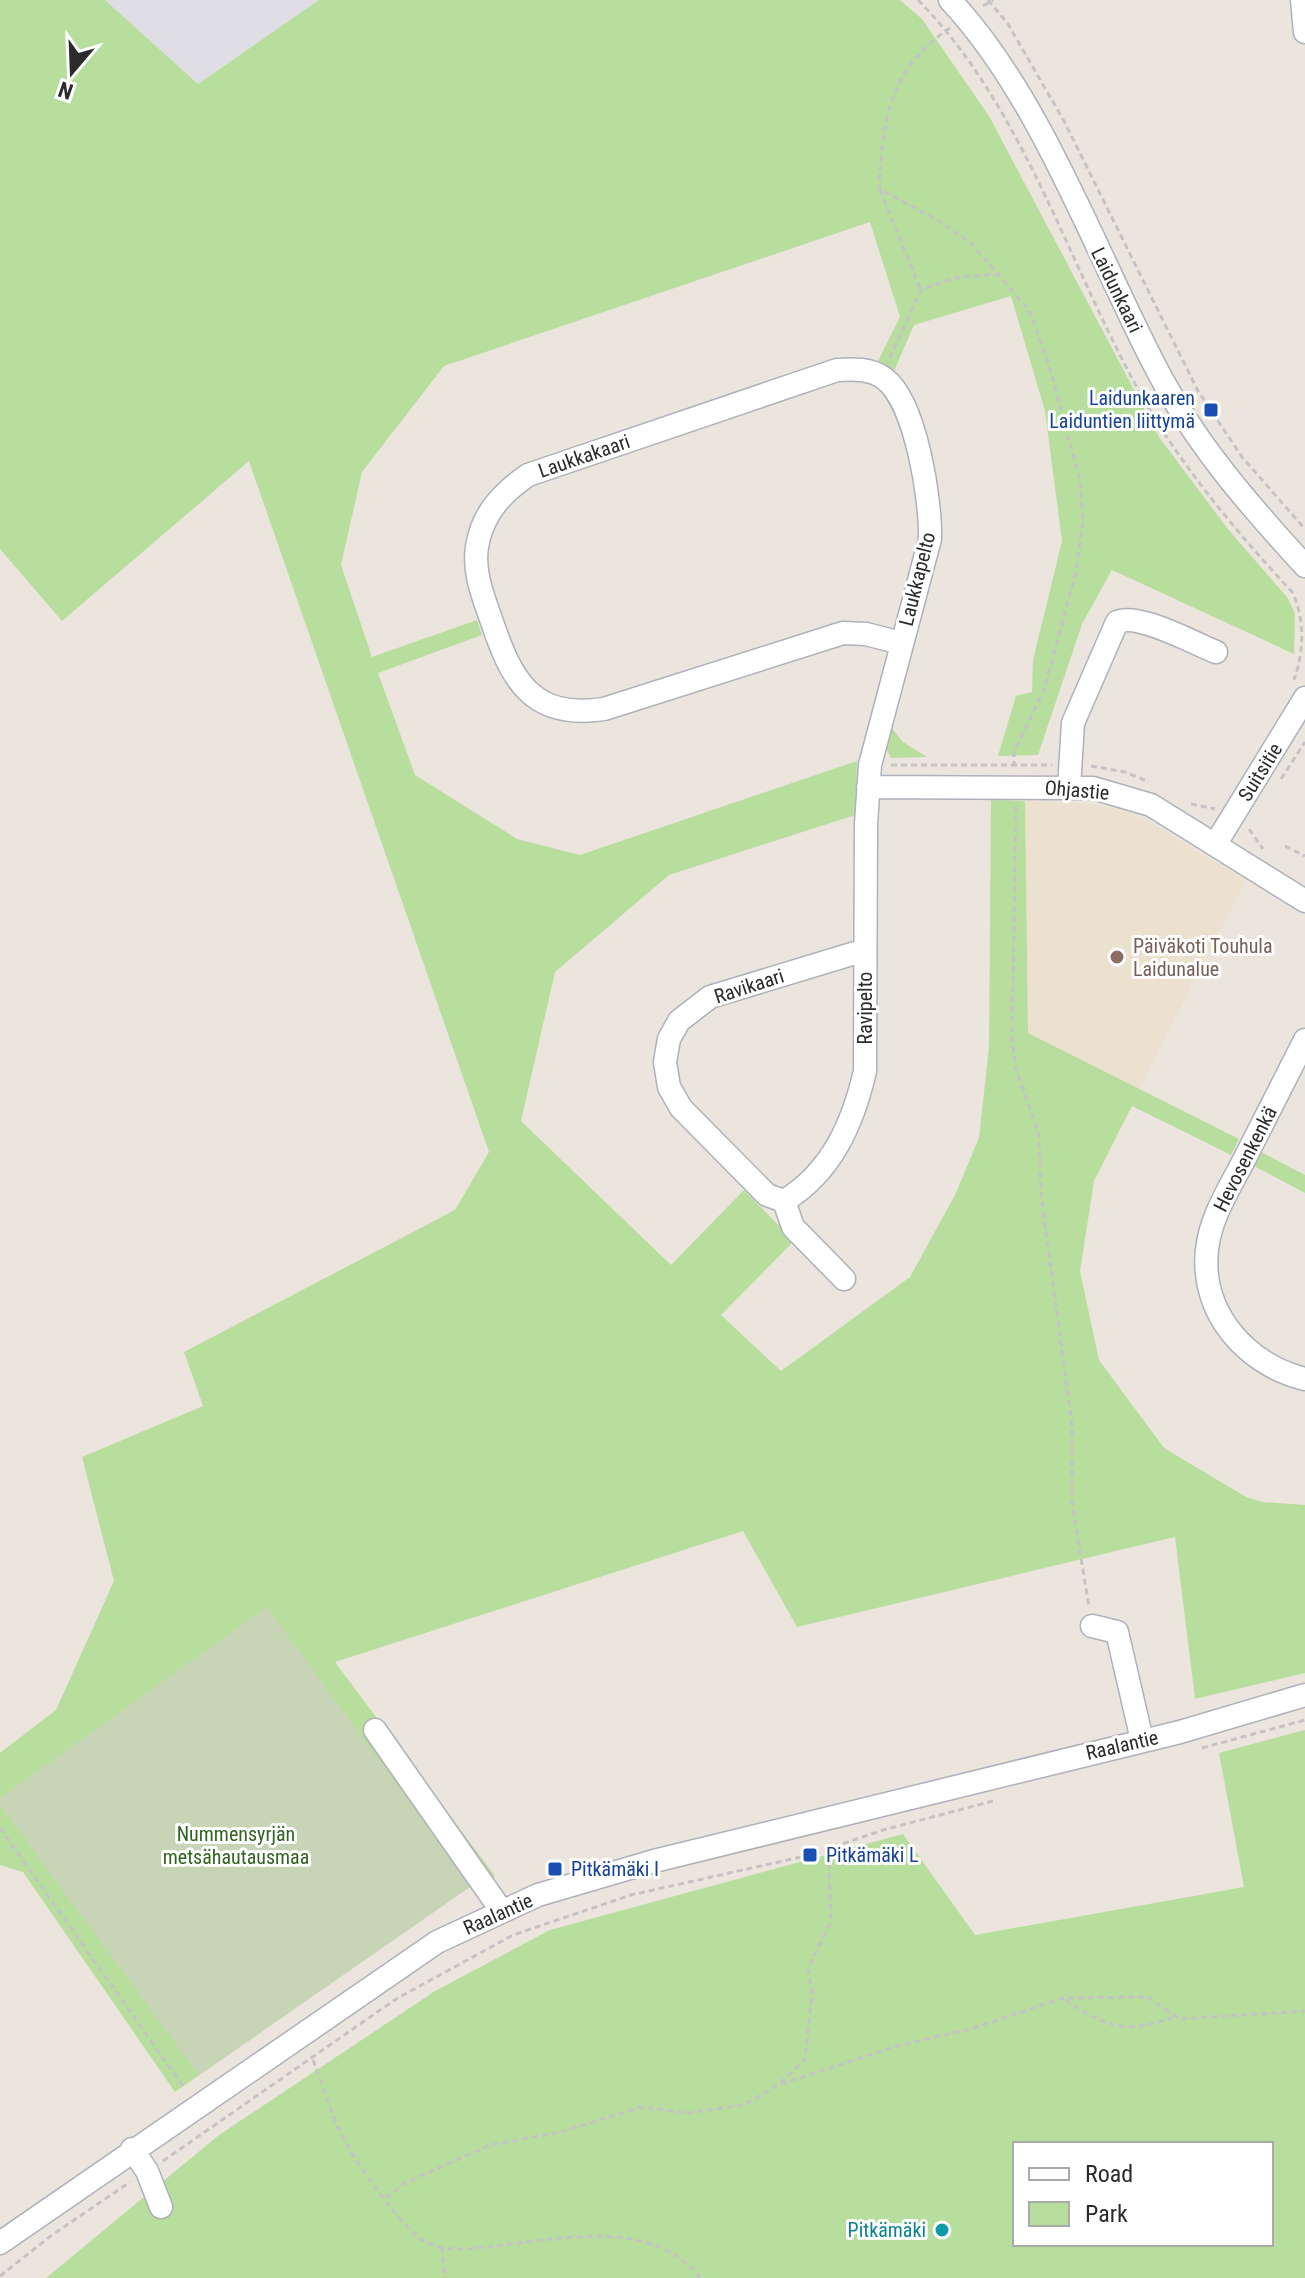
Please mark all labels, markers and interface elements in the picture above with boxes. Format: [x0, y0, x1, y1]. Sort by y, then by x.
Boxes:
north arrow [32, 32, 112, 112]
text: N [55, 76, 76, 104]
street label: Laidunkaari [1086, 243, 1148, 337]
place label: Laidunkaaren Laiduntien liittymä [1049, 386, 1195, 433]
marker: Laidunkaaren Laiduntien liittymä [1202, 401, 1220, 419]
street label: Laukkakaari [535, 429, 633, 483]
street label: Laukkapelto [894, 530, 940, 628]
street label: Suitsitie [1233, 738, 1287, 806]
street label: Ohjastie [1044, 775, 1110, 805]
place label: Päiväkoti Touhula Laidunalue [1133, 934, 1273, 981]
marker: Päiväkoti Touhula Laidunalue [1108, 948, 1126, 966]
street label: Ravikaari [711, 963, 787, 1009]
street label: Ravipelto [853, 972, 877, 1044]
street label: Hevosenkenkä [1208, 1102, 1282, 1216]
street label: Raalantie [1083, 1725, 1161, 1765]
park label: Nummensyrjän metsähautausmaa [163, 1822, 309, 1869]
place label: Pitkämäki L [826, 1843, 919, 1867]
marker: Pitkämäki L [801, 1846, 819, 1864]
place label: Pitkämäki I [571, 1857, 659, 1881]
marker: Pitkämäki I [546, 1860, 564, 1878]
street label: Raalantie [460, 1888, 536, 1940]
legend [1013, 2142, 1273, 2246]
text: Road [1085, 2160, 1133, 2188]
text: Park [1085, 2200, 1128, 2228]
place label: Pitkämäki [848, 2218, 926, 2242]
marker: Pitkämäki [933, 2221, 951, 2239]

